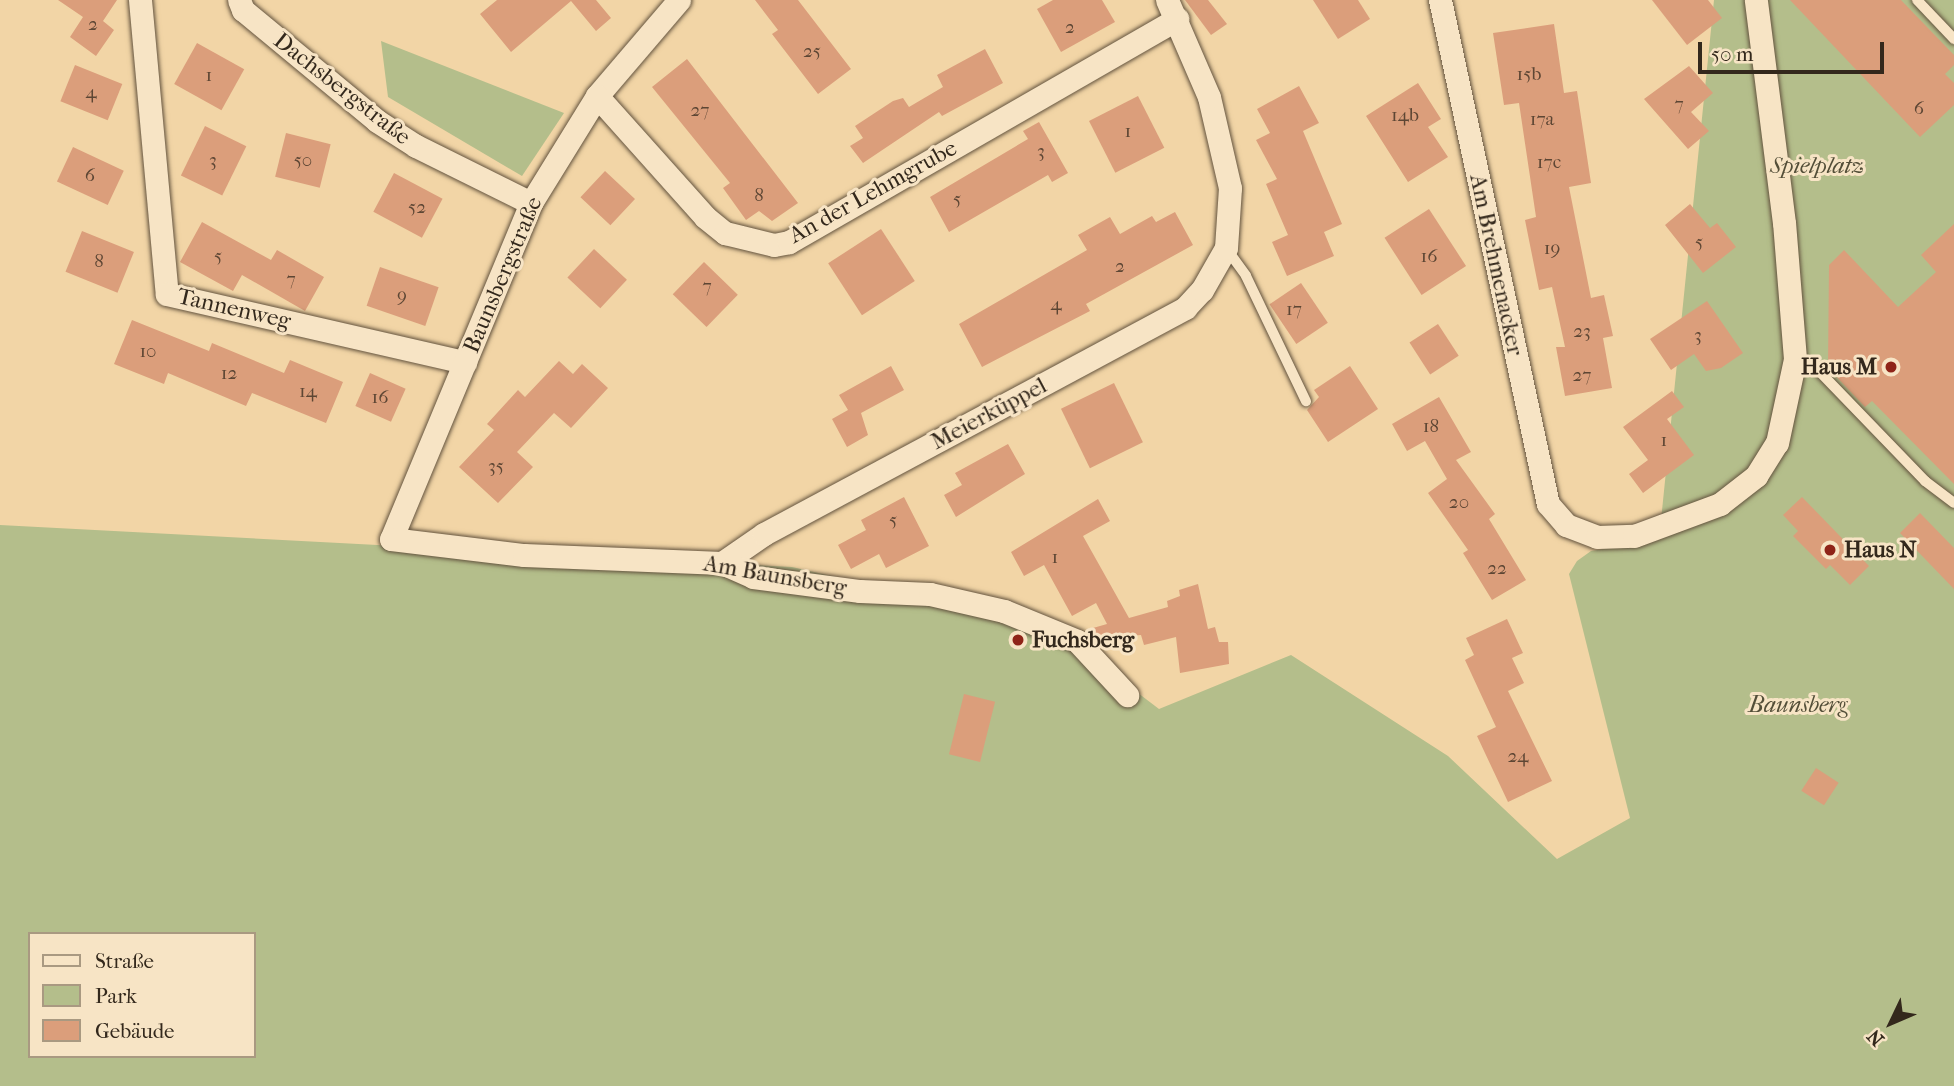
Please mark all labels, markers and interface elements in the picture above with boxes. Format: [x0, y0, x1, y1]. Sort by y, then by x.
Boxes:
house number: 2 [88, 14, 98, 36]
house number: 2 [1065, 17, 1075, 39]
street label: Dachsbergstraße [268, 27, 416, 151]
scale bar [1702, 28, 1888, 72]
house number: 25 [803, 41, 821, 63]
text: 50 m [1711, 42, 1754, 66]
house number: 15b [1517, 64, 1541, 86]
house number: 1 [206, 65, 212, 87]
house number: 4 [85, 82, 97, 104]
house number: 7 [1674, 94, 1684, 116]
house number: 6 [1914, 98, 1924, 120]
house number: 27 [691, 100, 709, 122]
house number: 14b [1391, 105, 1419, 127]
house number: 17a [1530, 109, 1554, 131]
house number: 1 [1125, 121, 1131, 143]
street label: An der Lehmgrube [784, 134, 962, 250]
house number: 3 [1037, 141, 1045, 163]
house number: 3 [209, 150, 217, 172]
house number: 50 [294, 150, 312, 172]
house number: 17c [1537, 152, 1561, 174]
park label: Spielplatz [1770, 152, 1864, 180]
house number: 6 [85, 165, 95, 187]
street label: Am Brehmenacker [1463, 172, 1529, 358]
house number: 8 [754, 185, 764, 207]
house number: 5 [953, 189, 961, 211]
street label: Baunsbergstraße [458, 193, 548, 357]
house number: 52 [408, 197, 426, 219]
house number: 5 [1695, 232, 1703, 254]
house number: 19 [1544, 238, 1560, 260]
house number: 5 [214, 246, 222, 268]
house number: 16 [1421, 246, 1437, 268]
house number: 8 [94, 251, 104, 273]
house number: 2 [1115, 256, 1125, 278]
house number: 7 [286, 269, 296, 291]
house number: 7 [702, 276, 712, 298]
street label: Tannenweg [175, 283, 293, 335]
house number: 9 [397, 285, 407, 307]
house number: 4 [1050, 294, 1062, 316]
house number: 17 [1286, 299, 1302, 321]
house number: 23 [1573, 321, 1591, 343]
house number: 3 [1694, 325, 1702, 347]
house number: 10 [139, 341, 157, 363]
place label: Haus M [1801, 353, 1877, 381]
marker: Haus M [1883, 359, 1899, 375]
house number: 12 [221, 363, 237, 385]
house number: 27 [1573, 365, 1591, 387]
street label: Meierküppel [926, 372, 1052, 456]
house number: 14 [299, 381, 317, 403]
house number: 16 [372, 387, 388, 409]
house number: 18 [1423, 416, 1439, 438]
house number: 1 [1661, 430, 1667, 452]
house number: 35 [488, 456, 504, 478]
house number: 20 [1449, 492, 1469, 514]
house number: 5 [889, 510, 897, 532]
place label: Haus N [1844, 536, 1917, 564]
marker: Haus N [1822, 542, 1838, 558]
house number: 1 [1052, 547, 1058, 569]
street label: Am Baunsberg [701, 550, 849, 602]
house number: 22 [1487, 558, 1507, 580]
place label: Fuchsberg [1032, 626, 1134, 654]
marker: Fuchsberg [1010, 632, 1026, 648]
park label: Baunsberg [1749, 691, 1847, 719]
house number: 24 [1508, 746, 1528, 768]
legend [28, 932, 256, 1058]
text: Straße [95, 949, 154, 973]
text: Park [95, 984, 137, 1008]
north arrow [1856, 988, 1926, 1058]
text: Gebäude [95, 1019, 175, 1043]
text: N [1863, 1025, 1889, 1050]

